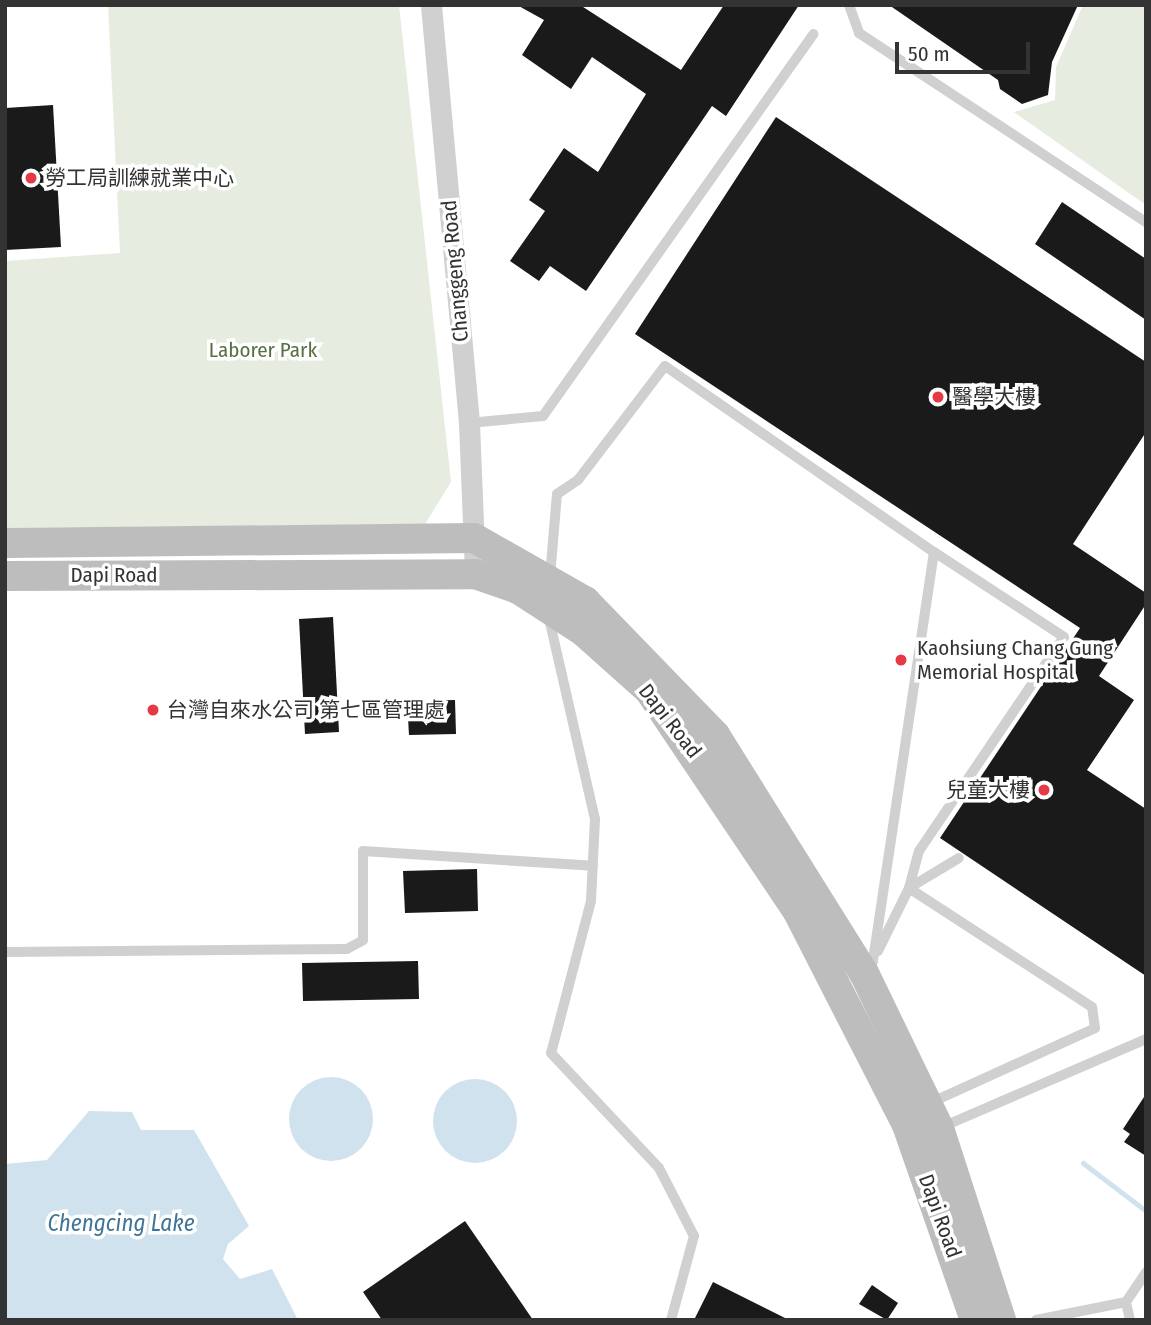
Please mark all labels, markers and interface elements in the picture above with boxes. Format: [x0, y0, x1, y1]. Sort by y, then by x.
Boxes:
scale bar [899, 28, 1034, 72]
text: 50 m [908, 41, 950, 67]
place label: 勞工局訓練就業中心 [45, 165, 234, 191]
marker: 勞工局訓練就業中心 [23, 170, 39, 186]
street label: Changgeng Road [436, 199, 474, 343]
park label: Laborer Park [209, 337, 317, 363]
place label: 醫學大樓 [952, 384, 1036, 410]
marker: 醫學大樓 [930, 389, 946, 405]
street label: Dapi Road [70, 562, 158, 588]
place label: Kaohsiung Chang Gung Memorial Hospital [917, 635, 1113, 685]
marker: Kaohsiung Chang Gung Memorial Hospital [891, 650, 911, 670]
street label: Dapi Road [633, 679, 707, 763]
place label: 台灣自來水公司 第七區管理處 [167, 697, 445, 723]
marker: 台灣自來水公司 第七區管理處 [145, 702, 161, 718]
place label: 兒童大樓 [946, 777, 1030, 803]
marker: 兒童大樓 [1036, 782, 1052, 798]
street label: Dapi Road [913, 1171, 967, 1261]
water label: Chengcing Lake [47, 1209, 195, 1237]

